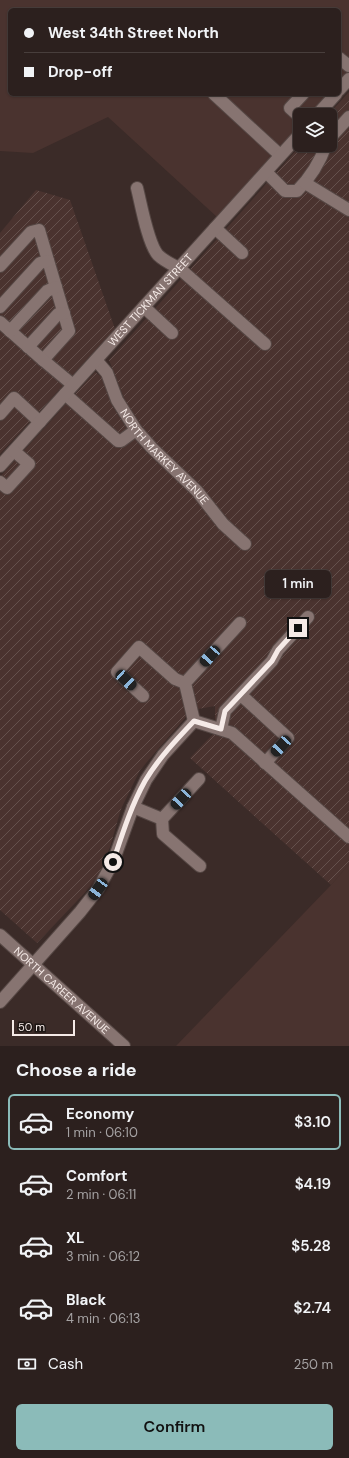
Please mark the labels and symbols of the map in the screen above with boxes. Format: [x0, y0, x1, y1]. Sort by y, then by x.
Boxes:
street label: WEST TICKMAN STREET [105, 251, 196, 349]
street label: NORTH MARKEY AVENUE [117, 406, 212, 507]
callout: 1 min [265, 570, 331, 598]
route end [289, 619, 307, 637]
car [198, 643, 222, 669]
car [113, 667, 139, 693]
car [268, 733, 294, 759]
car [168, 786, 194, 812]
route start [104, 853, 122, 871]
car [86, 876, 110, 902]
street label: NORTH CAREER AVENUE [11, 944, 113, 1037]
scale bar [12, 1018, 75, 1037]

